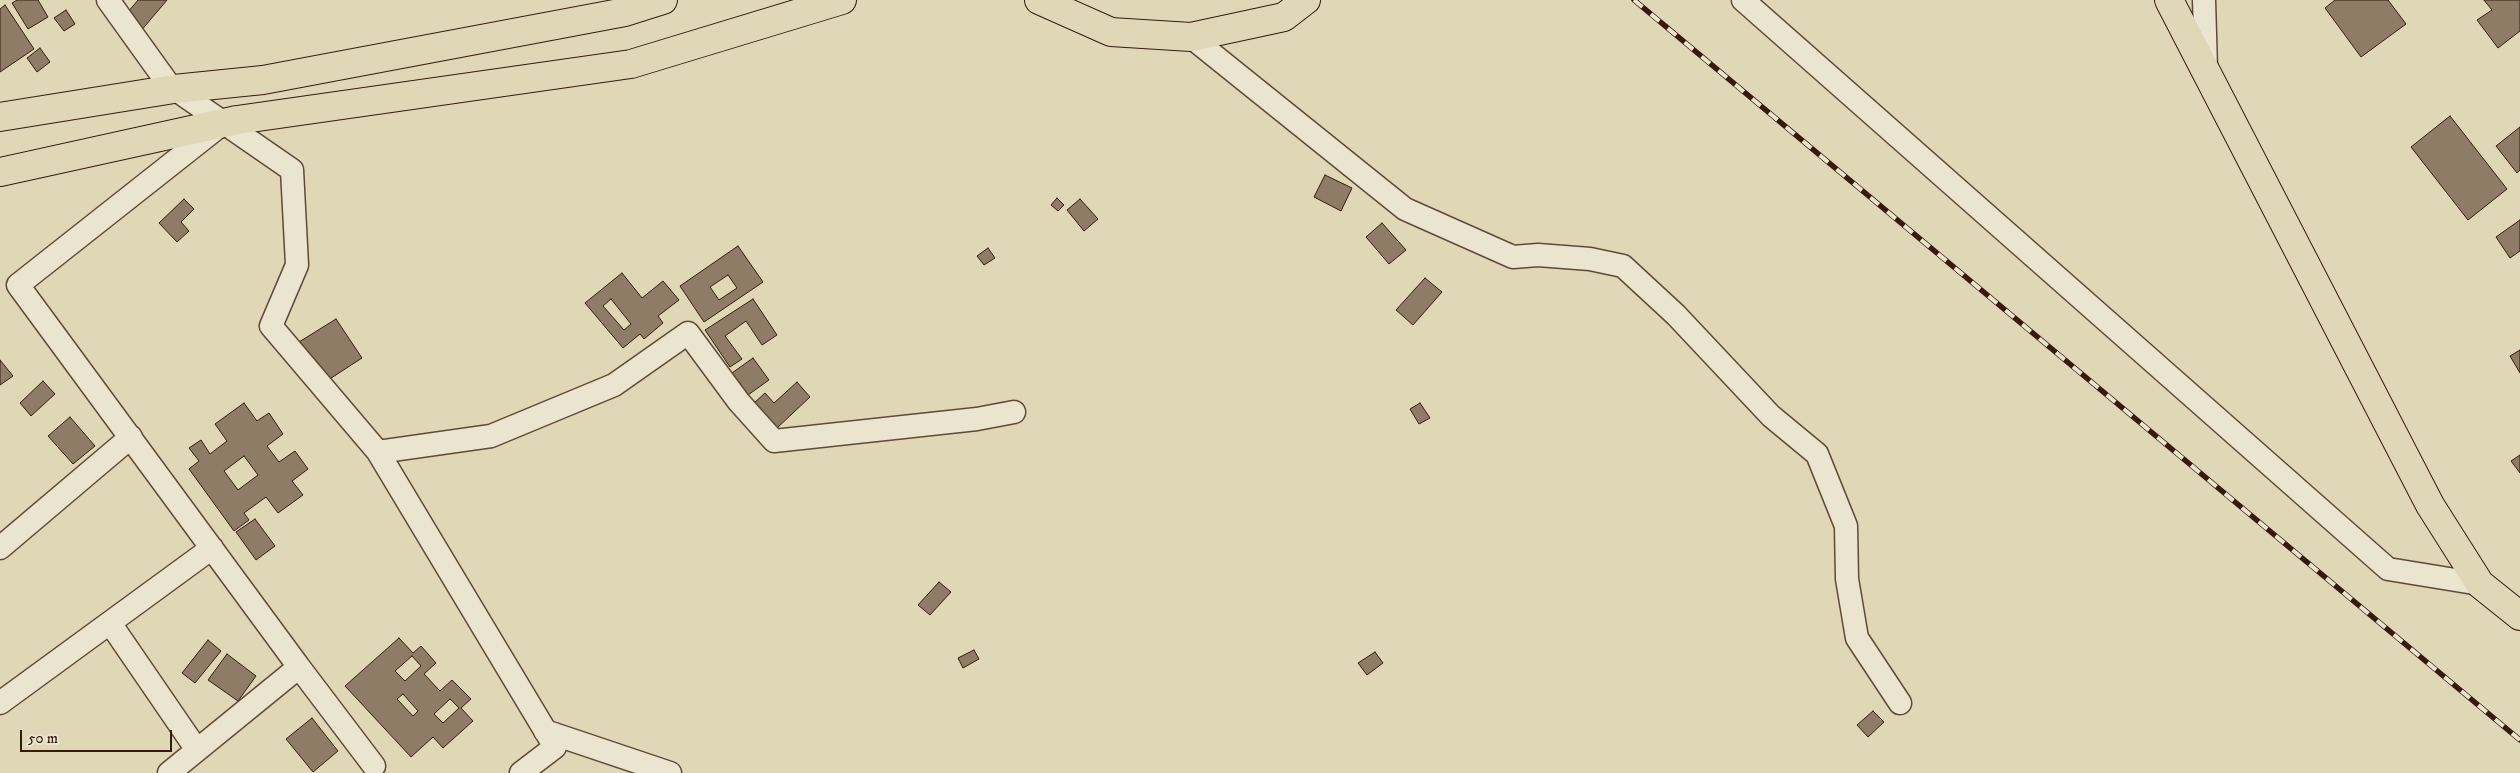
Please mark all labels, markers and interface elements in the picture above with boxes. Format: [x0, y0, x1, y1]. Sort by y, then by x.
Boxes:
scale bar [22, 720, 175, 752]
text: 50 m [28, 729, 58, 748]

